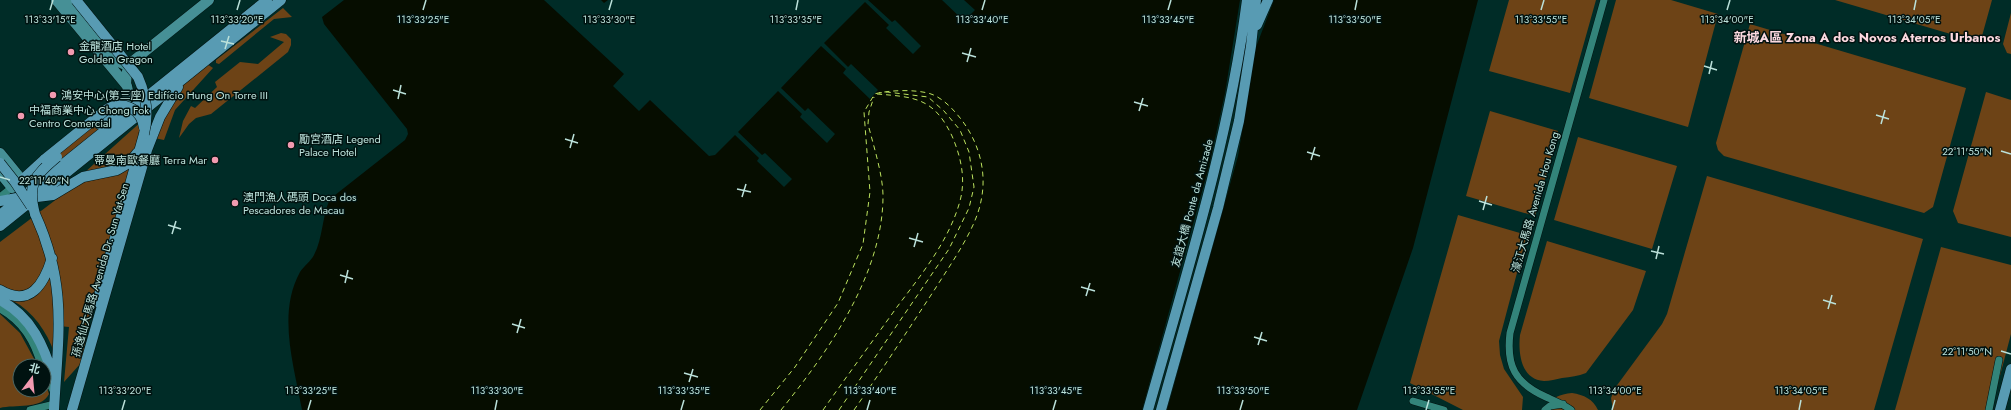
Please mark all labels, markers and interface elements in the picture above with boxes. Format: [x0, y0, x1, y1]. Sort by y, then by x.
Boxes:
text: 113°33'15"E [24, 12, 76, 27]
text: 113°33'20"E [211, 12, 263, 27]
text: 113°33'25"E [397, 12, 449, 27]
text: 113°33'30"E [583, 12, 635, 27]
text: 113°33'35"E [770, 12, 822, 27]
text: 113°33'40"E [956, 12, 1009, 27]
text: 113°33'45"E [1142, 12, 1194, 27]
text: 113°33'50"E [1329, 12, 1381, 27]
text: 113°33'55"E [1515, 12, 1567, 27]
text: 113°34'00"E [1700, 12, 1754, 27]
text: 113°34'05"E [1887, 12, 1941, 27]
district label: 新城A區 Zona A dos Novos Aterros Urbanos [1734, 28, 2000, 47]
place label: 金龍酒店 Hotel Golden Gragon [79, 38, 153, 67]
marker: 金龍酒店 Hotel Golden Gragon [66, 47, 76, 57]
place label: 鴻安中心(第三座) Edifício Hung On Torre III [61, 87, 268, 103]
marker: 鴻安中心(第三座) Edifício Hung On Torre III [48, 90, 58, 100]
place label: 中福商業中心 Chong Fok Centro Comercial [29, 102, 149, 131]
marker: 中福商業中心 Chong Fok Centro Comercial [16, 111, 26, 121]
street label: 濠江大馬路 Avenida Hou Kong [1507, 130, 1563, 274]
place label: 勵宮酒店 Legend Palace Hotel [299, 131, 381, 160]
street label: 友誼大橋 Ponte da Amizade [1167, 137, 1217, 269]
marker: 勵宮酒店 Legend Palace Hotel [286, 140, 296, 150]
text: 22°11'55"N [1942, 144, 1992, 159]
place label: 蒂曼南歐餐廳 Terra Mar [94, 152, 207, 168]
marker: 蒂曼南歐餐廳 Terra Mar [210, 155, 220, 165]
text: 22°11'40"N [19, 173, 69, 188]
street label: 孫逸仙大馬路 Avenida Dr. Sun Yat-Sen [67, 181, 133, 359]
place label: 澳門漁人碼頭 Doca dos Pescadores de Macau [243, 189, 357, 218]
marker: 澳門漁人碼頭 Doca dos Pescadores de Macau [230, 198, 240, 208]
text: 22°11'50"N [1942, 344, 1992, 359]
north arrow [12, 358, 52, 398]
text: 北 [27, 359, 42, 378]
text: 113°33'20"E [99, 383, 151, 398]
text: 113°33'25"E [285, 383, 337, 398]
text: 113°33'30"E [471, 383, 523, 398]
text: 113°33'35"E [658, 383, 710, 398]
text: 113°33'40"E [844, 383, 897, 398]
text: 113°33'45"E [1030, 383, 1082, 398]
text: 113°33'50"E [1217, 383, 1269, 398]
text: 113°33'55"E [1403, 383, 1455, 398]
text: 113°34'00"E [1588, 383, 1642, 398]
text: 113°34'05"E [1774, 383, 1828, 398]

